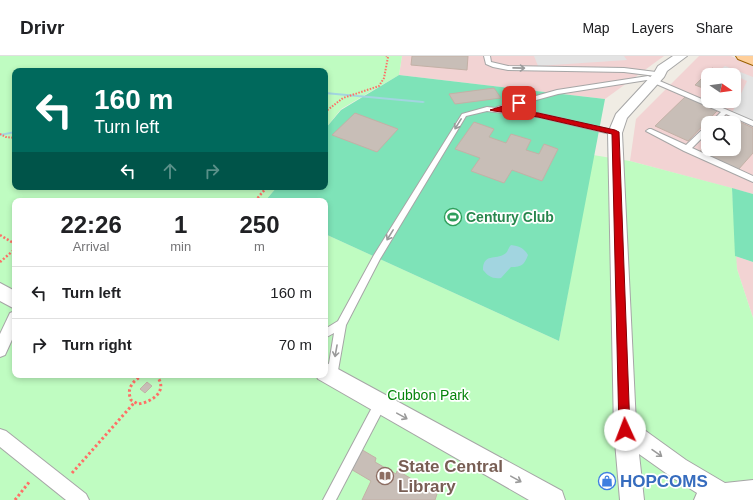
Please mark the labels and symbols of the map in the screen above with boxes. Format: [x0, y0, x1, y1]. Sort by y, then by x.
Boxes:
one-way arrow [512, 64, 525, 72]
north arrow [701, 68, 741, 108]
pin [502, 86, 536, 120]
one-way arrow [454, 118, 462, 130]
sports icon: Century Club [443, 207, 463, 227]
place label: Century Club [466, 209, 554, 225]
one-way arrow [386, 229, 394, 241]
one-way arrow [332, 344, 340, 357]
park label: Cubbon Park [387, 387, 470, 403]
position arrow [604, 409, 646, 451]
one-way arrow [396, 413, 408, 421]
one-way arrow [651, 449, 662, 457]
place label: State Central Library [398, 457, 503, 496]
library icon: State Central Library [375, 466, 395, 486]
shop icon: HOPCOMS [597, 471, 617, 491]
place label: HOPCOMS [620, 472, 708, 491]
one-way arrow [509, 476, 521, 484]

